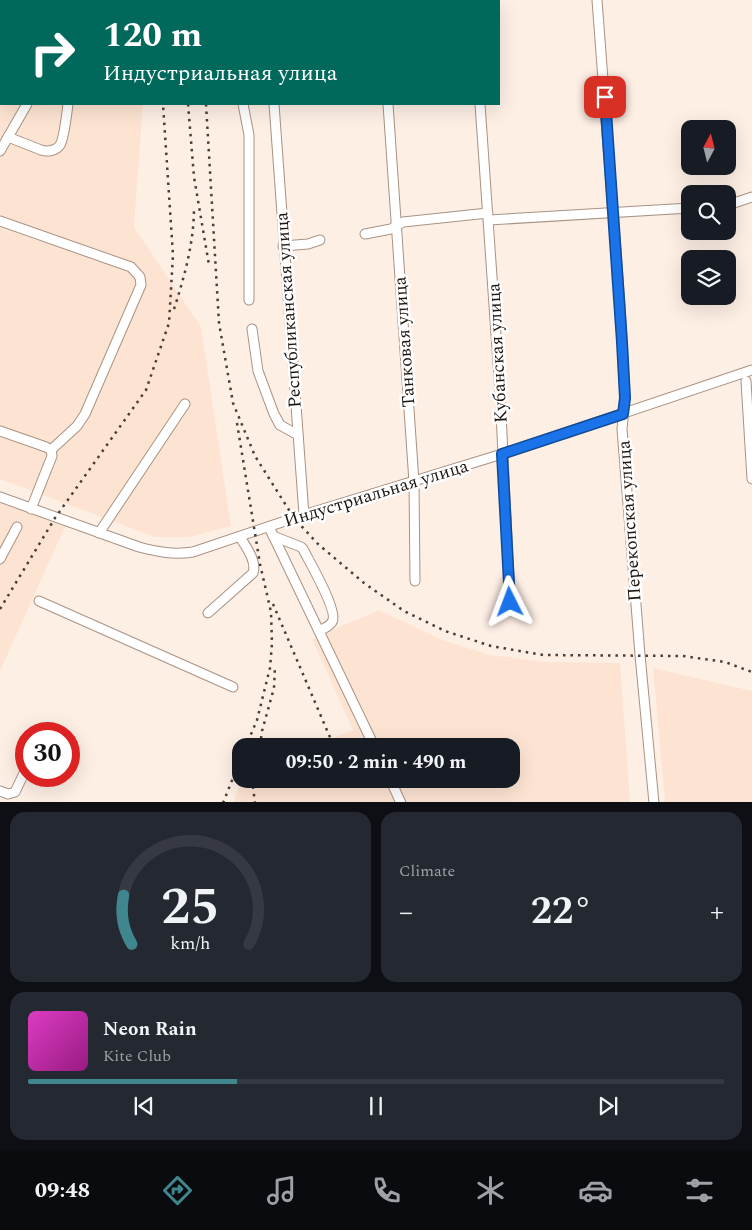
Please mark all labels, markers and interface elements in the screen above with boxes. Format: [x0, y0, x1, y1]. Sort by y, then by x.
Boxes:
text: 120 m [103, 9, 202, 62]
icon: right [20, 20, 85, 85]
text: Индустриальная улица [103, 57, 337, 90]
pin [584, 76, 626, 118]
icon: arrive [591, 83, 619, 111]
north arrow [681, 120, 736, 175]
map controls [681, 120, 736, 305]
button: search [681, 185, 736, 240]
street label: Республиканская улица [268, 211, 309, 409]
button: layers [681, 250, 736, 305]
street label: Танковая улица [386, 275, 423, 408]
street label: Кубанская улица [480, 282, 515, 424]
street label: Перекопская улица [610, 439, 649, 602]
street label: Индустриальная улица [280, 452, 472, 534]
position arrow [483, 575, 535, 627]
speed limit sign: 30 [15, 722, 80, 787]
text: 09:50 · 2 min · 490 m [286, 748, 466, 777]
text: Climate [399, 859, 455, 883]
text: 25 [161, 868, 220, 947]
text: 22° [531, 883, 592, 941]
text: − [399, 891, 413, 934]
text: + [710, 891, 724, 934]
text: km/h [170, 930, 211, 957]
text: Neon Rain [103, 1015, 197, 1044]
text: Kite Club [103, 1044, 171, 1068]
icon: previous [130, 1092, 158, 1120]
icon: pause [362, 1092, 390, 1120]
icon: next [594, 1092, 622, 1120]
icon: directions [160, 1173, 195, 1208]
icon: music [264, 1173, 299, 1208]
icon: phone [369, 1173, 404, 1208]
icon: climate [473, 1173, 508, 1208]
icon: car [578, 1173, 613, 1208]
icon: filters [682, 1173, 717, 1208]
text: 09:48 [35, 1174, 90, 1207]

